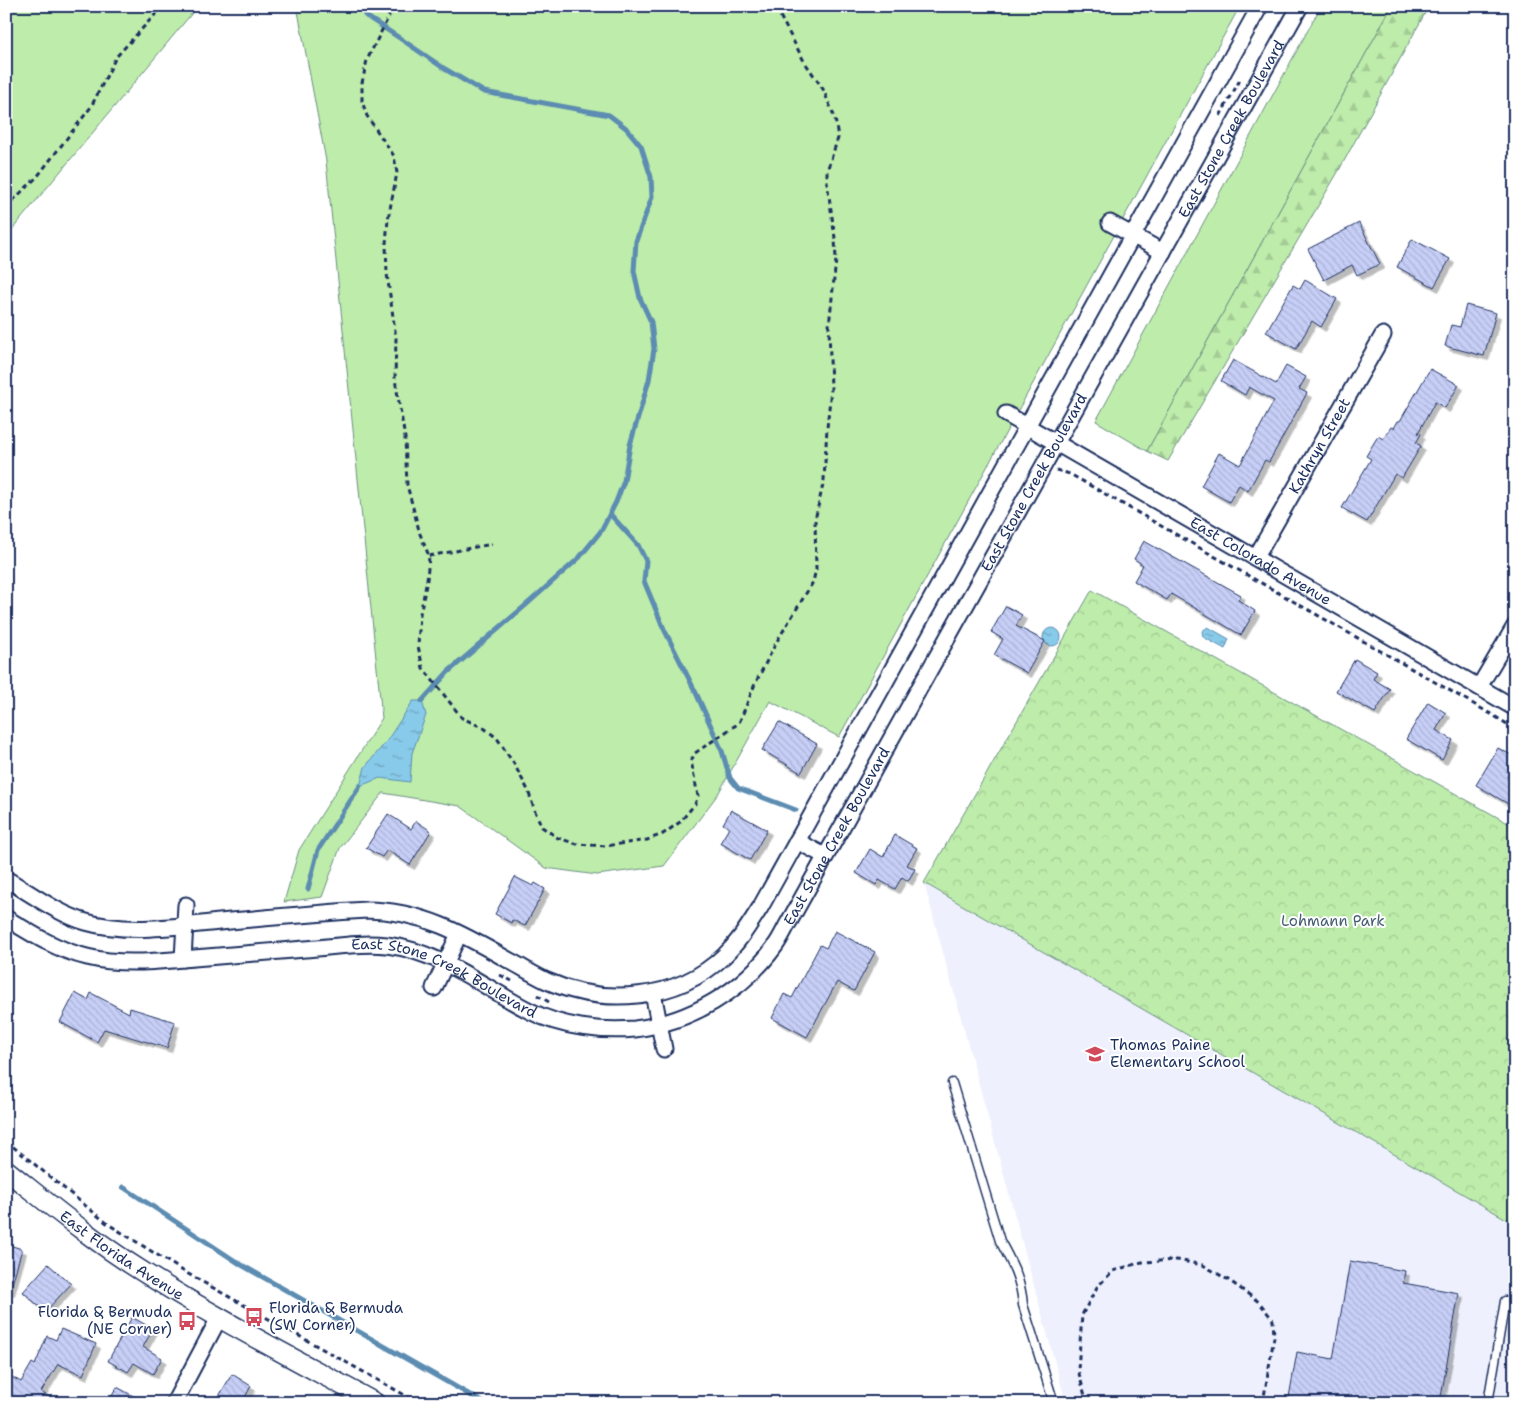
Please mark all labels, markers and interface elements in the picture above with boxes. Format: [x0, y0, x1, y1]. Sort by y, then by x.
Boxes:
street label: East Stone Creek Boulevard [1174, 36, 1289, 222]
street label: East Stone Creek Boulevard [976, 390, 1092, 575]
street label: Kathryn Street [1284, 394, 1355, 498]
street label: East Colorado Avenue [1186, 512, 1335, 610]
street label: East Stone Creek Boulevard [779, 743, 895, 929]
park label: Lohmann Park [1281, 911, 1385, 931]
street label: East Stone Creek Boulevard [351, 934, 541, 1023]
place label: Thomas Paine Elementary School [1110, 1035, 1246, 1072]
school or university icon: Thomas Paine Elementary School [1084, 1043, 1106, 1065]
street label: East Florida Avenue [55, 1206, 188, 1305]
place label: Florida & Bermuda (SW Corner) [269, 1298, 404, 1335]
place label: Florida & Bermuda (NE Corner) [38, 1302, 173, 1339]
bus stop icon: Florida & Bermuda (SW Corner) [243, 1306, 265, 1328]
bus stop icon: Florida & Bermuda (NE Corner) [176, 1310, 198, 1332]

